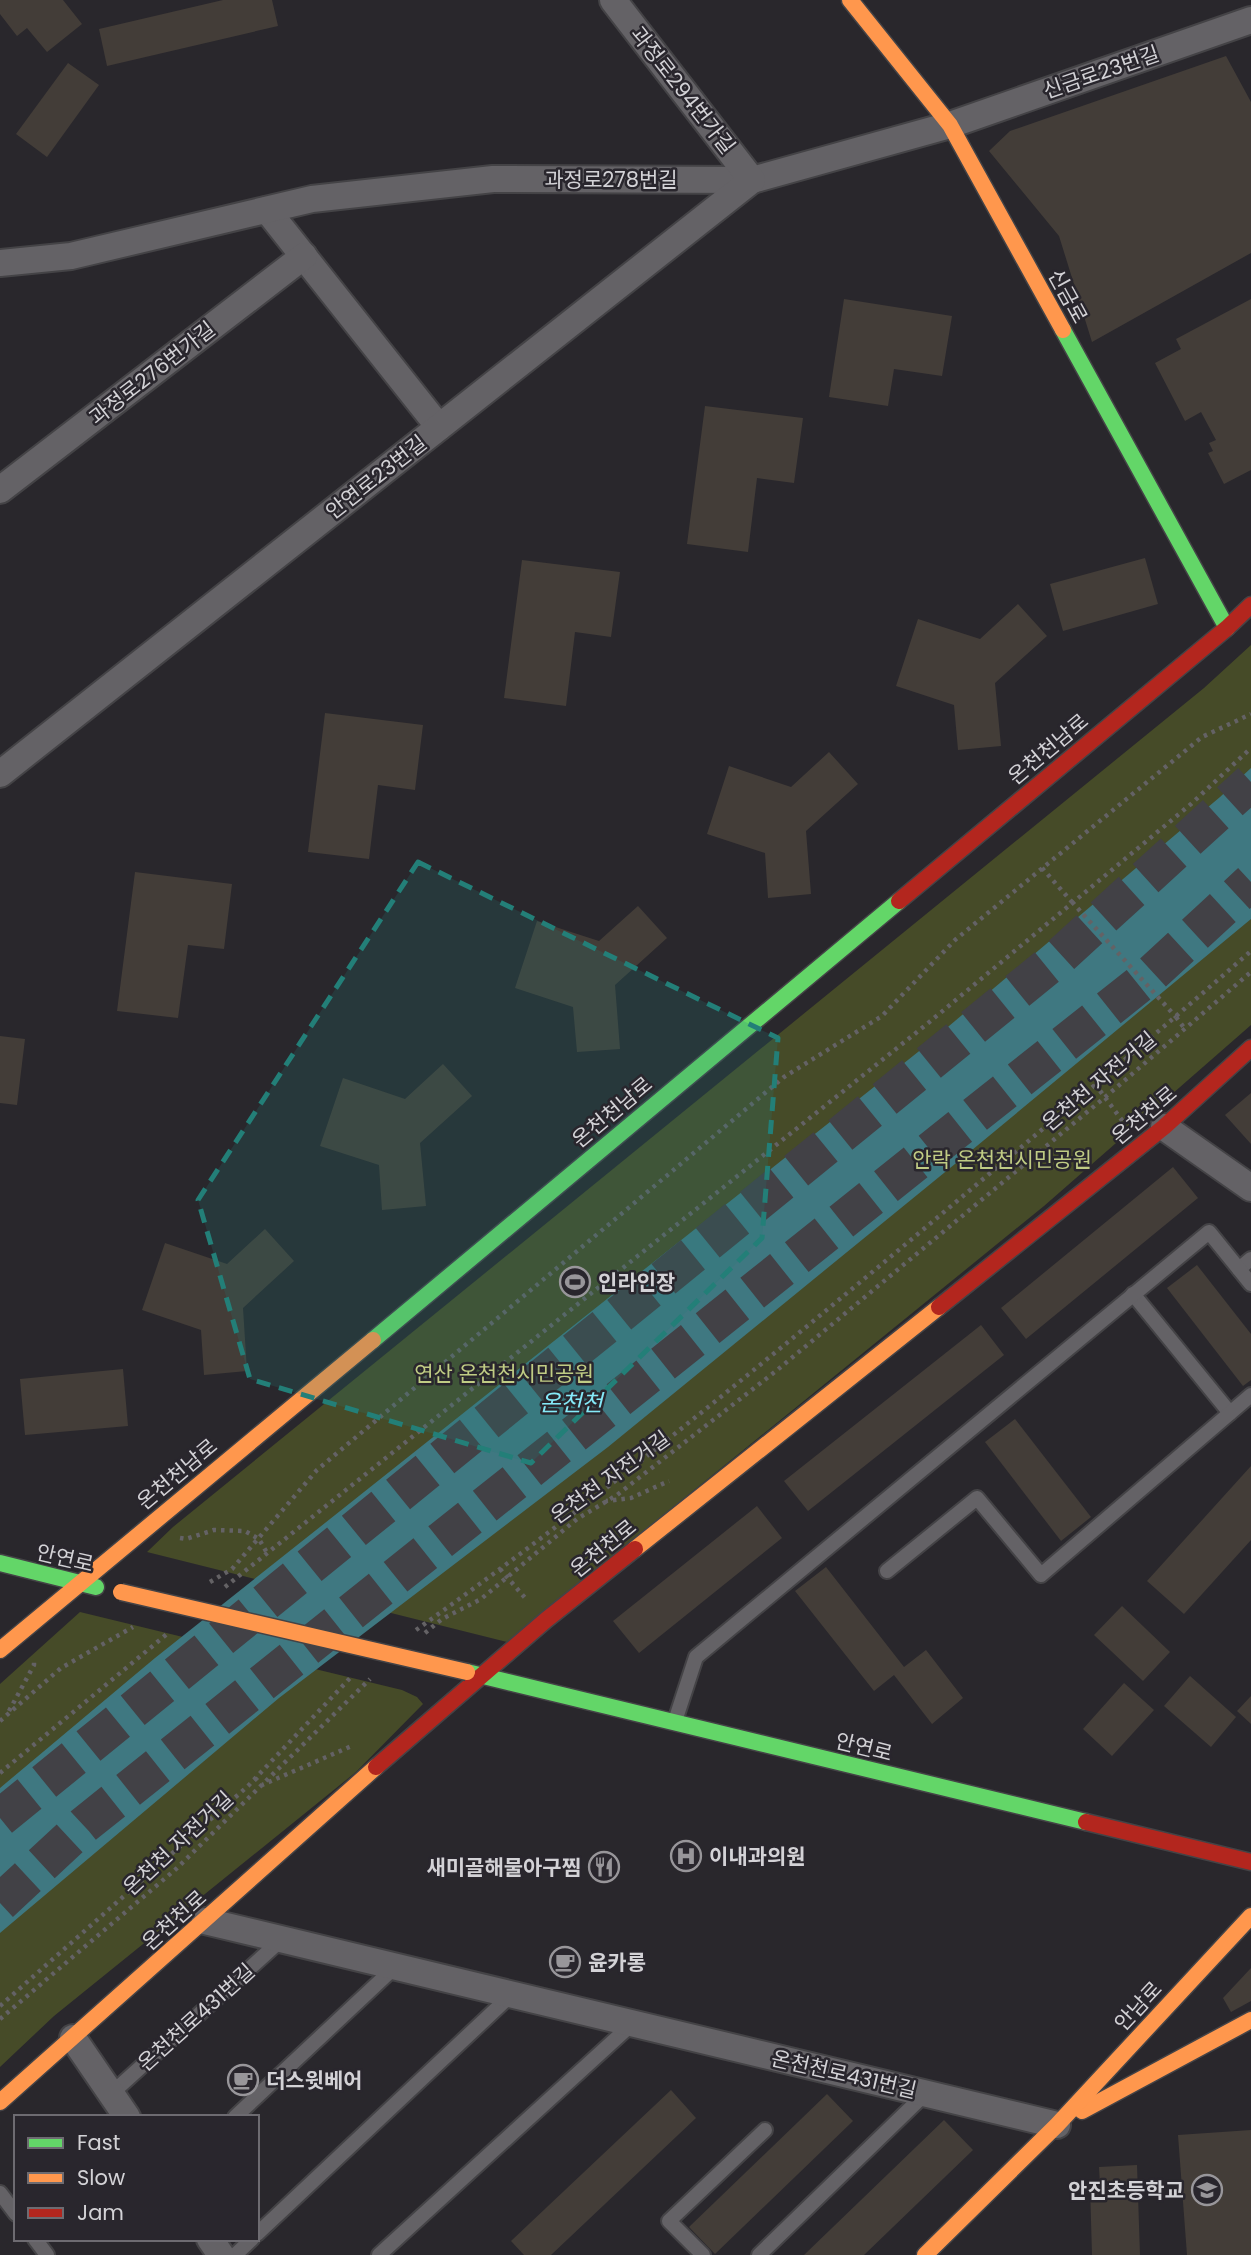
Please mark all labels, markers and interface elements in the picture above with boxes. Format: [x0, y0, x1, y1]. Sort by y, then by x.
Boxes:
street label: 과정로294번가길 [624, 20, 742, 160]
street label: 신금로23번길 [1039, 39, 1163, 105]
street label: 과정로278번길 [544, 165, 678, 194]
street label: 신금로 [1041, 264, 1095, 328]
street label: 과정로276번가길 [83, 315, 221, 431]
street label: 안연로23번길 [319, 428, 433, 526]
street label: 온천천남로 [1002, 707, 1094, 791]
street label: 온천천 자전거길 [1036, 1025, 1162, 1137]
street label: 온천천남로 [566, 1070, 658, 1154]
street label: 온천천로 [1105, 1079, 1183, 1151]
park label: 안락 온천천시민공원 [912, 1145, 1092, 1174]
sports icon: 인라인장 [558, 1265, 592, 1299]
place label: 인라인장 [598, 1268, 675, 1297]
park label: 연산 온천천시민공원 [414, 1359, 594, 1388]
water label: 온천천 [539, 1387, 606, 1419]
street label: 온천천 자전거길 [544, 1424, 676, 1530]
street label: 온천천남로 [131, 1432, 223, 1516]
street label: 온천천로 [564, 1512, 642, 1584]
street label: 안연로 [33, 1537, 97, 1579]
street label: 안연로 [832, 1726, 896, 1768]
street label: 온천천 자전거길 [117, 1784, 239, 1902]
hospital icon: 이내과의원 [669, 1839, 703, 1873]
place label: 이내과의원 [709, 1842, 806, 1871]
restaurant icon: 새미골해물아구찜 [587, 1850, 621, 1884]
place label: 새미골해물아구찜 [426, 1853, 581, 1882]
street label: 온천천로 [136, 1883, 212, 1957]
cafe icon: 윤카롱 [548, 1945, 582, 1979]
place label: 윤카롱 [588, 1948, 646, 1977]
street label: 온천천로431번길 [131, 1957, 261, 2077]
street label: 안남로 [1108, 1975, 1168, 2037]
street label: 온천천로431번길 [769, 2043, 919, 2105]
cafe icon: 더스윗베어 [226, 2063, 260, 2097]
place label: 더스윗베어 [266, 2066, 363, 2095]
legend [14, 2115, 259, 2241]
text: Fast [77, 2128, 120, 2157]
text: Slow [77, 2163, 125, 2192]
school or university icon: 안진초등학교 [1190, 2173, 1224, 2207]
place label: 안진초등학교 [1068, 2176, 1184, 2205]
text: Jam [77, 2198, 124, 2227]

